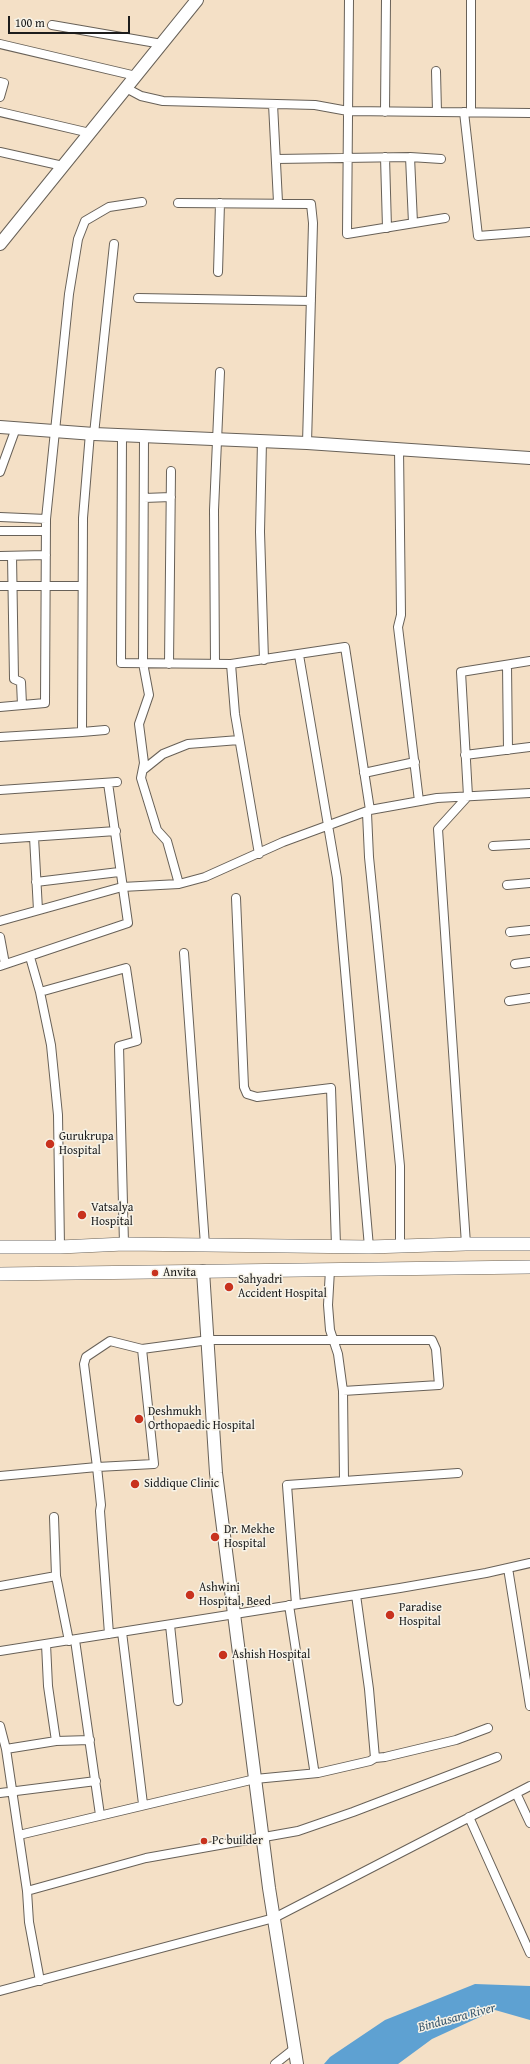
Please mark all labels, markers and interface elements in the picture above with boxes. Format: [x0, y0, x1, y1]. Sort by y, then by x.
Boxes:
scale bar [10, 8, 132, 34]
text: 100 m [15, 14, 45, 31]
place label: Gurukrupa Hospital [59, 1130, 114, 1158]
marker: Gurukrupa Hospital [44, 1138, 56, 1150]
place label: Vatsalya Hospital [91, 1201, 133, 1229]
marker: Vatsalya Hospital [76, 1209, 88, 1221]
place label: Anvita [163, 1266, 196, 1280]
marker: Anvita [150, 1268, 160, 1278]
place label: Sahyadri Accident Hospital [238, 1273, 327, 1301]
marker: Sahyadri Accident Hospital [223, 1281, 235, 1293]
place label: Deshmukh Orthopaedic Hospital [148, 1405, 255, 1433]
marker: Deshmukh Orthopaedic Hospital [133, 1413, 145, 1425]
place label: Siddique Clinic [144, 1477, 219, 1491]
marker: Siddique Clinic [129, 1478, 141, 1490]
place label: Dr. Mekhe Hospital [224, 1523, 275, 1551]
marker: Dr. Mekhe Hospital [209, 1531, 221, 1543]
place label: Ashwini Hospital, Beed [199, 1581, 271, 1609]
marker: Ashwini Hospital, Beed [184, 1589, 196, 1601]
place label: Paradise Hospital [399, 1601, 442, 1629]
marker: Paradise Hospital [384, 1609, 396, 1621]
place label: Ashish Hospital [232, 1648, 310, 1662]
marker: Ashish Hospital [217, 1649, 229, 1661]
place label: Pc builder [212, 1834, 263, 1848]
marker: Pc builder [199, 1836, 209, 1846]
water label: Bindusara River [417, 2000, 497, 2036]

